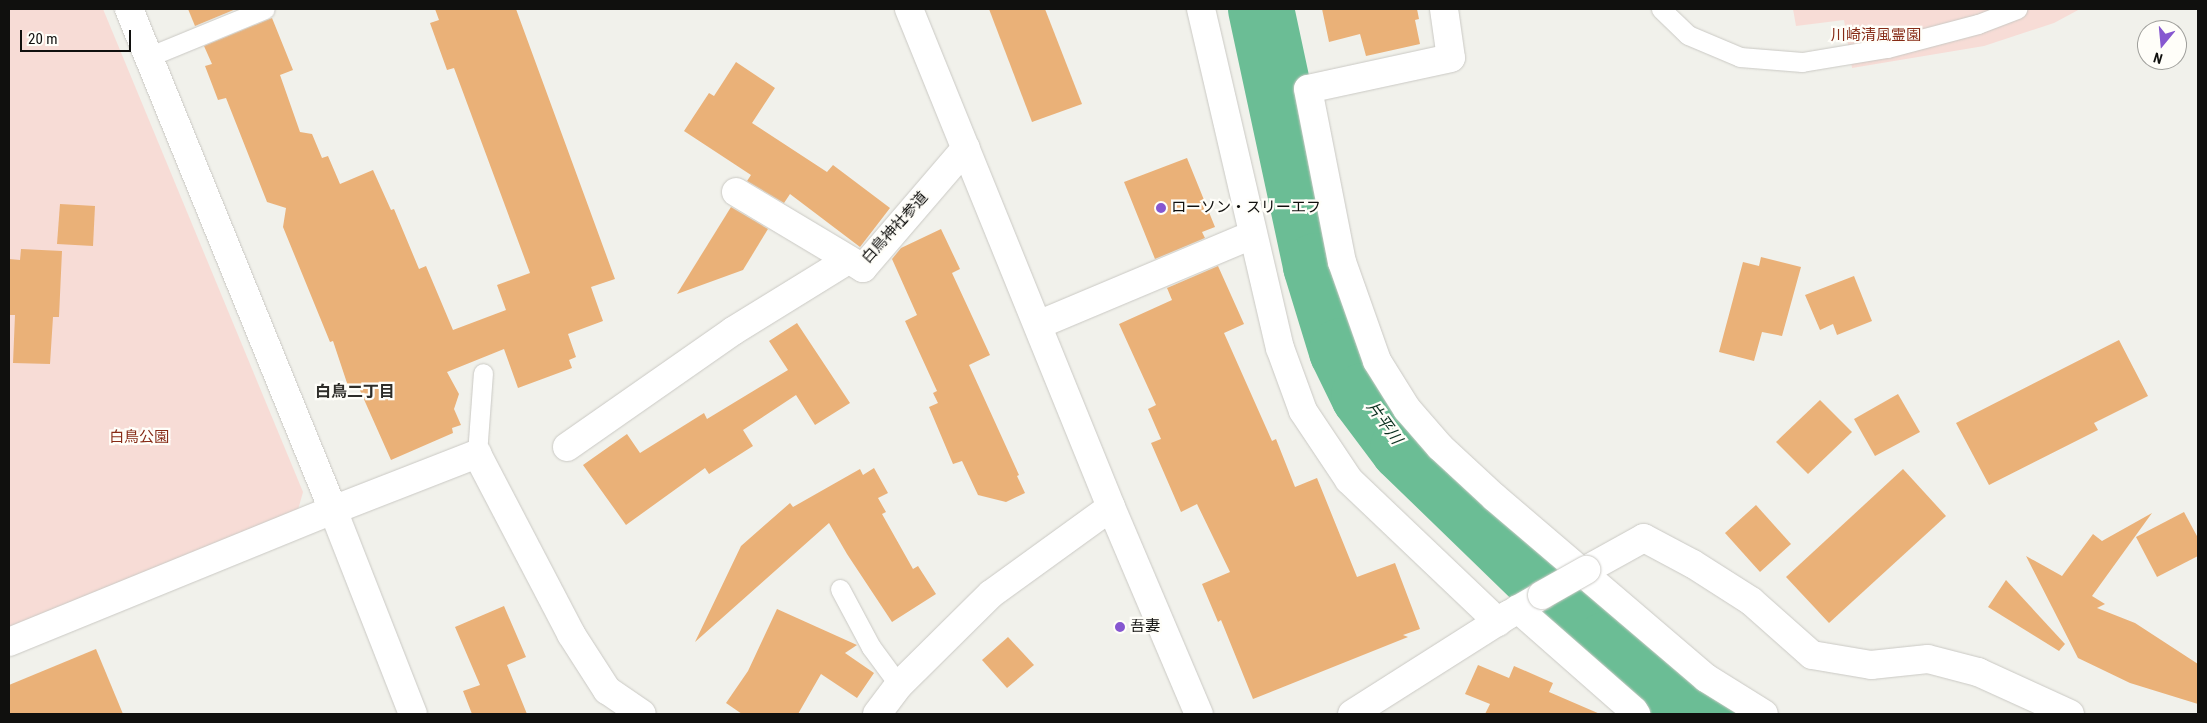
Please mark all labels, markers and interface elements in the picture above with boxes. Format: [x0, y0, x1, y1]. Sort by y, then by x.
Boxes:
scale bar [22, 20, 134, 52]
north arrow [2137, 20, 2187, 70]
park label: 川崎清風霊園 [1831, 27, 1921, 45]
text: 20 m [28, 30, 58, 48]
text: N [2151, 49, 2164, 67]
street label: 白鳥神社参道 [858, 189, 932, 267]
place label: ローソン・スリーエフ [1171, 199, 1321, 217]
marker: ローソン・スリーエフ [1155, 202, 1167, 214]
district label: 白鳥二丁目 [315, 382, 395, 402]
water label: 片平川 [1362, 398, 1406, 448]
park label: 白鳥公園 [109, 429, 169, 447]
place label: 吾妻 [1130, 618, 1160, 636]
marker: 吾妻 [1114, 621, 1126, 633]

